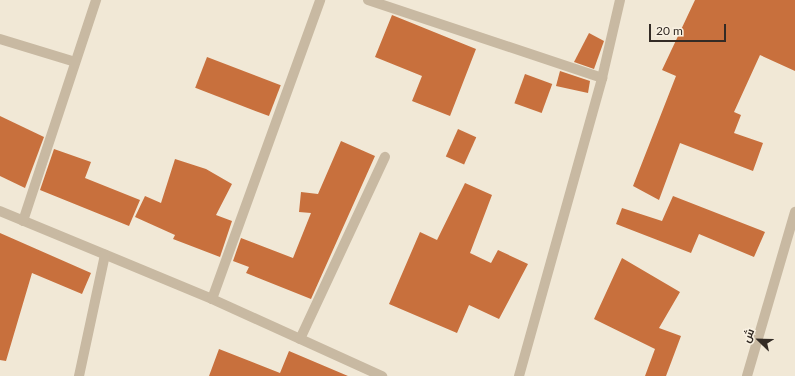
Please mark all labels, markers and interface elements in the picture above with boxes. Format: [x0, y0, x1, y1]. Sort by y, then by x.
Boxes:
scale bar [651, 16, 728, 42]
text: 20 m [656, 23, 683, 38]
north arrow [739, 320, 779, 360]
text: ش [739, 326, 756, 344]

